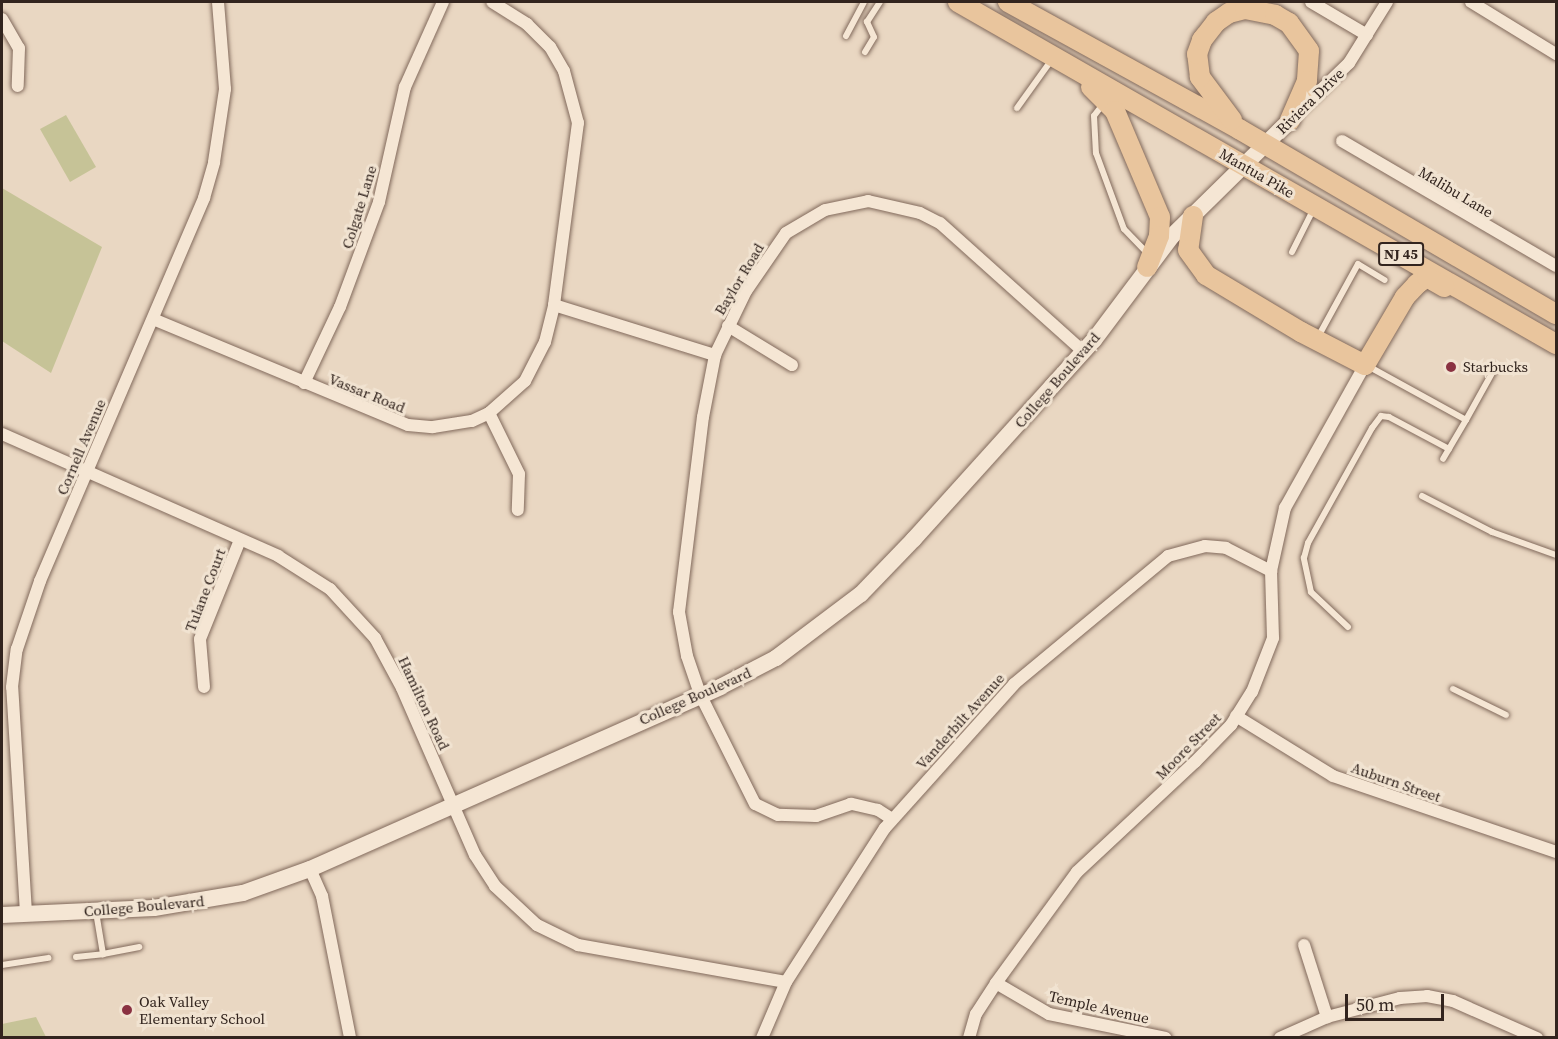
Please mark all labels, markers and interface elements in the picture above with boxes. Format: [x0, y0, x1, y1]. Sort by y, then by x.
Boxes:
street label: Riviera Drive [1272, 64, 1348, 138]
street label: Mantua Pike [1216, 144, 1298, 202]
street label: Colgate Lane [338, 163, 380, 251]
street label: Malibu Lane [1415, 163, 1497, 221]
street label: Baylor Road [710, 240, 768, 318]
road number: NJ 45 [1377, 243, 1425, 265]
street label: College Boulevard [1011, 329, 1103, 431]
place label: Starbucks [1463, 358, 1528, 376]
marker: Starbucks [1444, 360, 1458, 374]
street label: Vassar Road [326, 369, 408, 417]
street label: Cornell Avenue [53, 396, 109, 498]
street label: Tulane Court [181, 546, 229, 634]
street label: Hamilton Road [394, 653, 454, 753]
street label: College Boulevard [636, 663, 754, 729]
street label: Vanderbilt Avenue [912, 669, 1008, 773]
street label: Moore Street [1152, 709, 1224, 783]
street label: Auburn Street [1349, 758, 1443, 806]
street label: College Boulevard [83, 892, 205, 920]
scale bar [1348, 982, 1447, 1020]
street label: Temple Avenue [1047, 987, 1151, 1027]
place label: Oak Valley Elementary School [139, 992, 265, 1027]
text: 50 m [1356, 992, 1394, 1017]
marker: Oak Valley Elementary School [120, 1003, 134, 1017]

